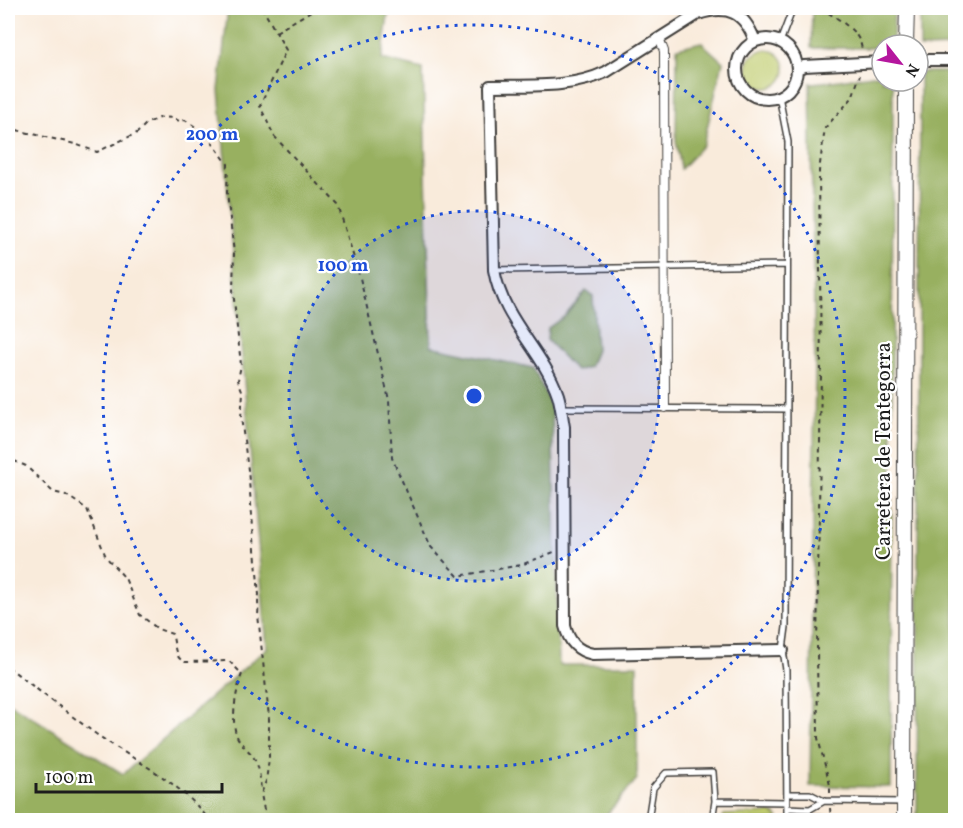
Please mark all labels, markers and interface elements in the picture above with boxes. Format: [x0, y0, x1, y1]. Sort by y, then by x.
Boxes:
north arrow [870, 33, 930, 93]
text: N [899, 59, 924, 81]
text: 200 m [186, 123, 238, 148]
text: 100 m [318, 254, 368, 279]
street label: Carretera de Tentegorra [870, 342, 899, 560]
centre of rings [464, 386, 484, 406]
scale bar [36, 756, 222, 794]
text: 100 m [45, 766, 94, 791]

